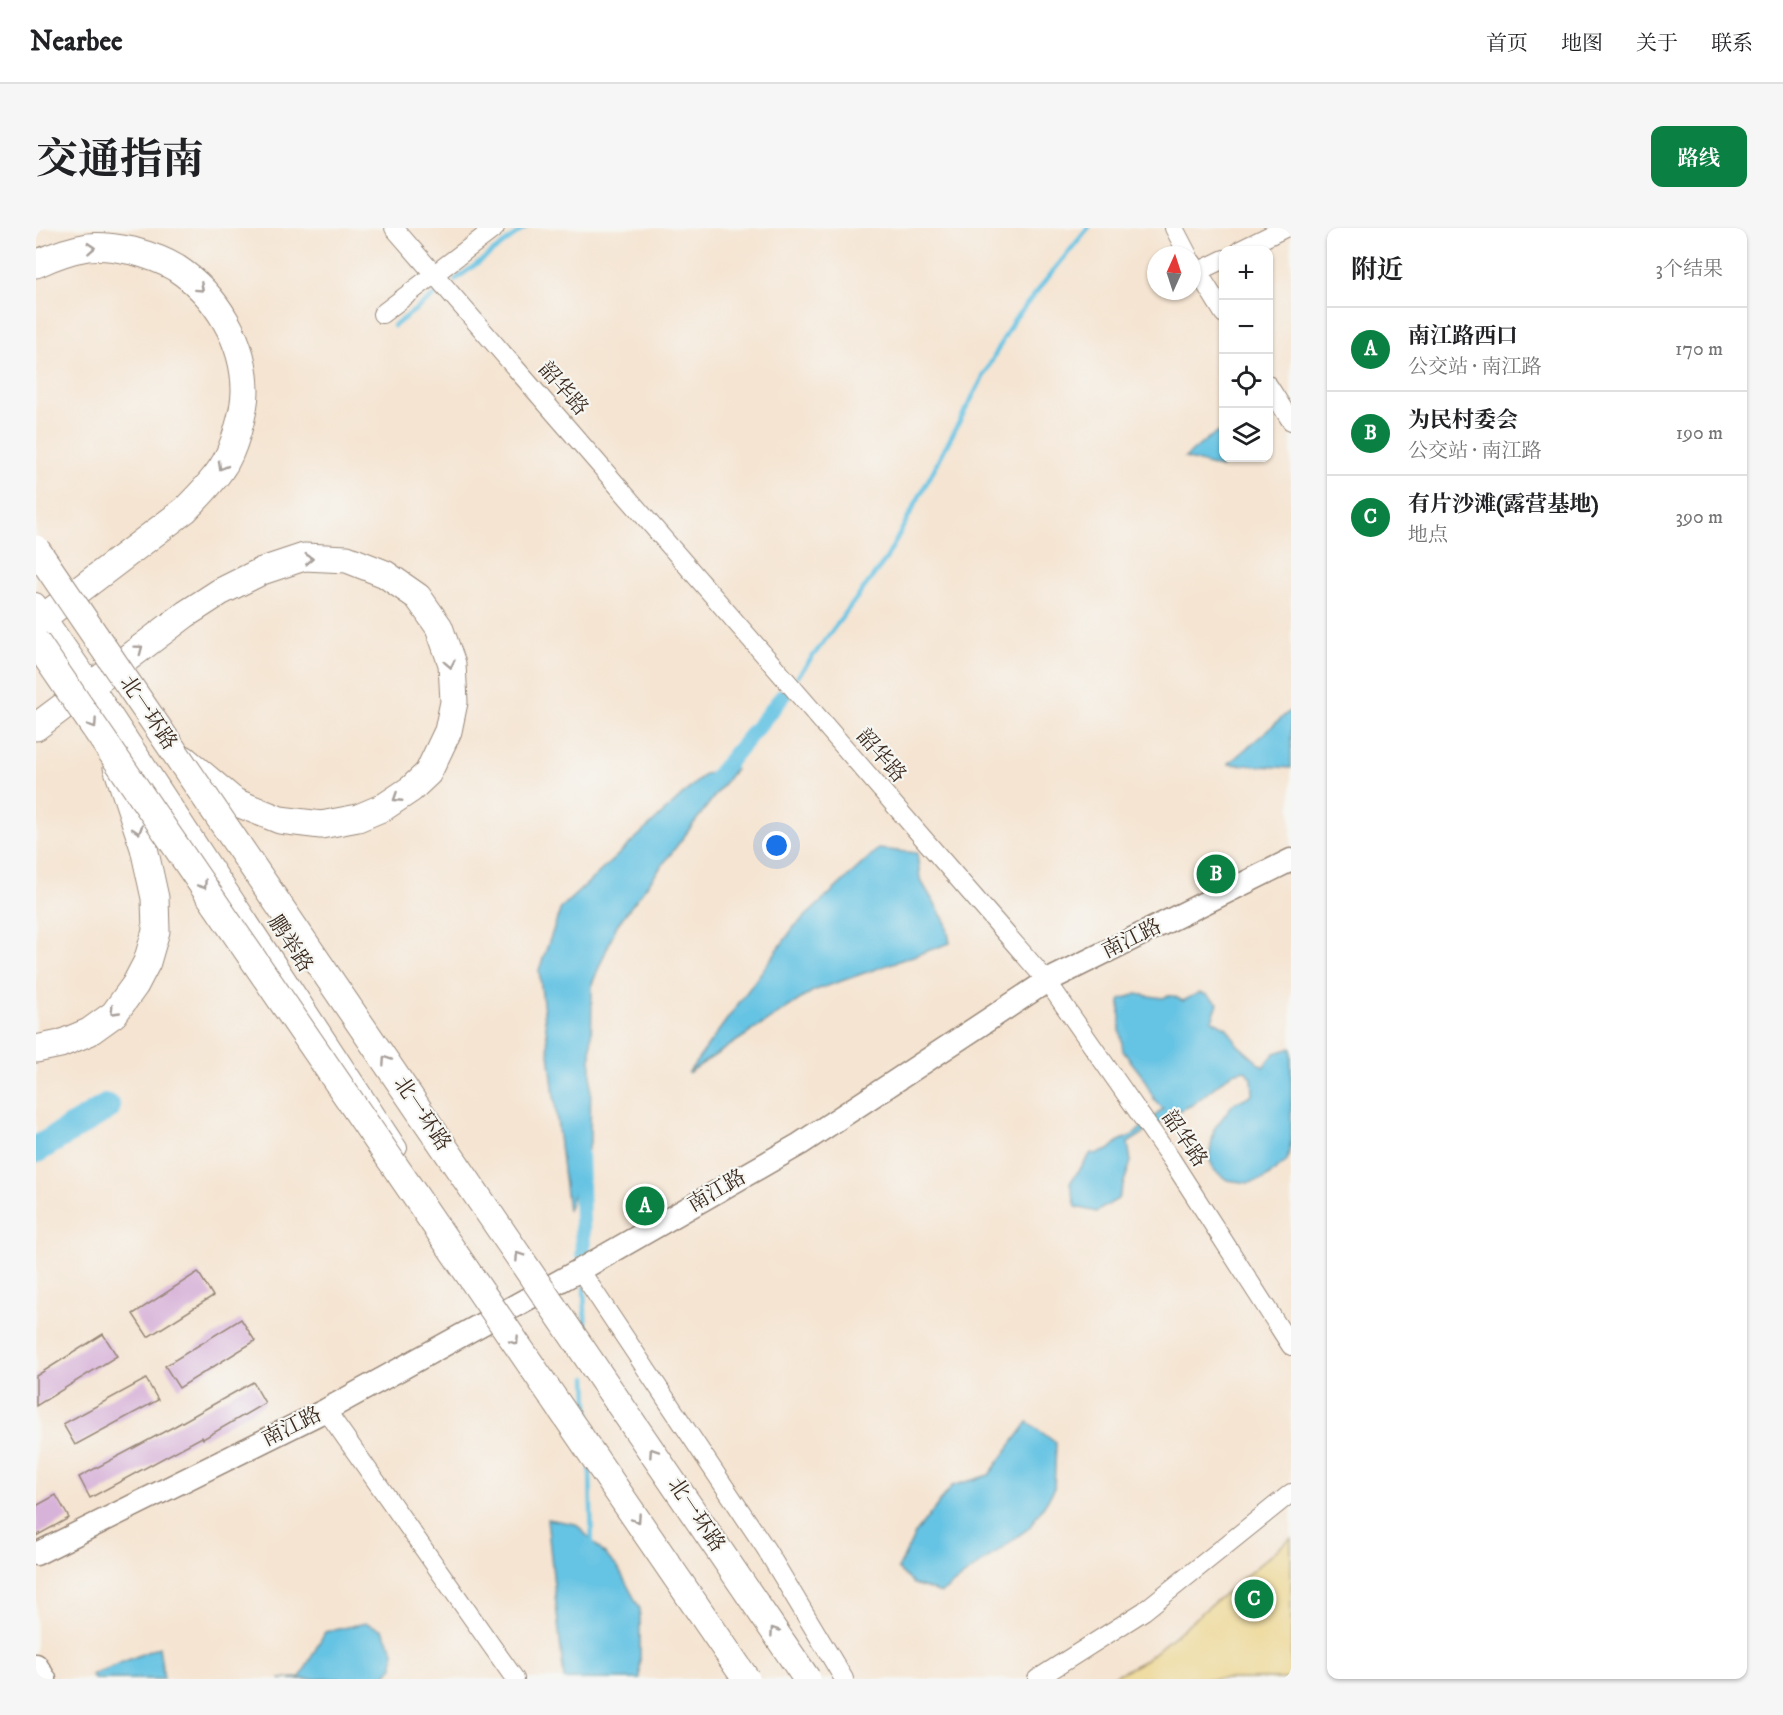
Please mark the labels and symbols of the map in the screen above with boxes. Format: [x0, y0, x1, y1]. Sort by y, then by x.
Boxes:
one-way arrow [87, 242, 96, 255]
north arrow [1147, 246, 1201, 300]
one-way arrow [193, 281, 204, 292]
street label: 韶华路 [533, 357, 593, 421]
one-way arrow [217, 460, 229, 470]
one-way arrow [305, 552, 314, 565]
one-way arrow [133, 646, 144, 657]
one-way arrow [443, 659, 456, 669]
street label: 北一环路 [114, 671, 182, 755]
one-way arrow [86, 718, 97, 729]
street label: 韶华路 [851, 724, 911, 788]
one-way arrow [393, 791, 404, 802]
one-way arrow [131, 824, 144, 835]
your location [762, 831, 791, 860]
pin: B [1196, 852, 1236, 896]
one-way arrow [196, 879, 207, 890]
street label: 鹏举路 [262, 911, 318, 977]
street label: 南江路 [1098, 914, 1166, 964]
one-way arrow [110, 1004, 121, 1014]
one-way arrow [382, 1056, 393, 1067]
street label: 北一环路 [388, 1072, 456, 1156]
street label: 韶华路 [1156, 1106, 1212, 1172]
street label: 南江路 [683, 1164, 751, 1218]
pin: A [626, 1184, 664, 1228]
one-way arrow [515, 1252, 527, 1262]
one-way arrow [508, 1334, 519, 1345]
street label: 南江路 [258, 1402, 326, 1452]
one-way arrow [649, 1448, 660, 1459]
street label: 北一环路 [662, 1473, 730, 1557]
one-way arrow [630, 1512, 641, 1523]
pin: C [1234, 1576, 1274, 1622]
one-way arrow [770, 1626, 781, 1637]

